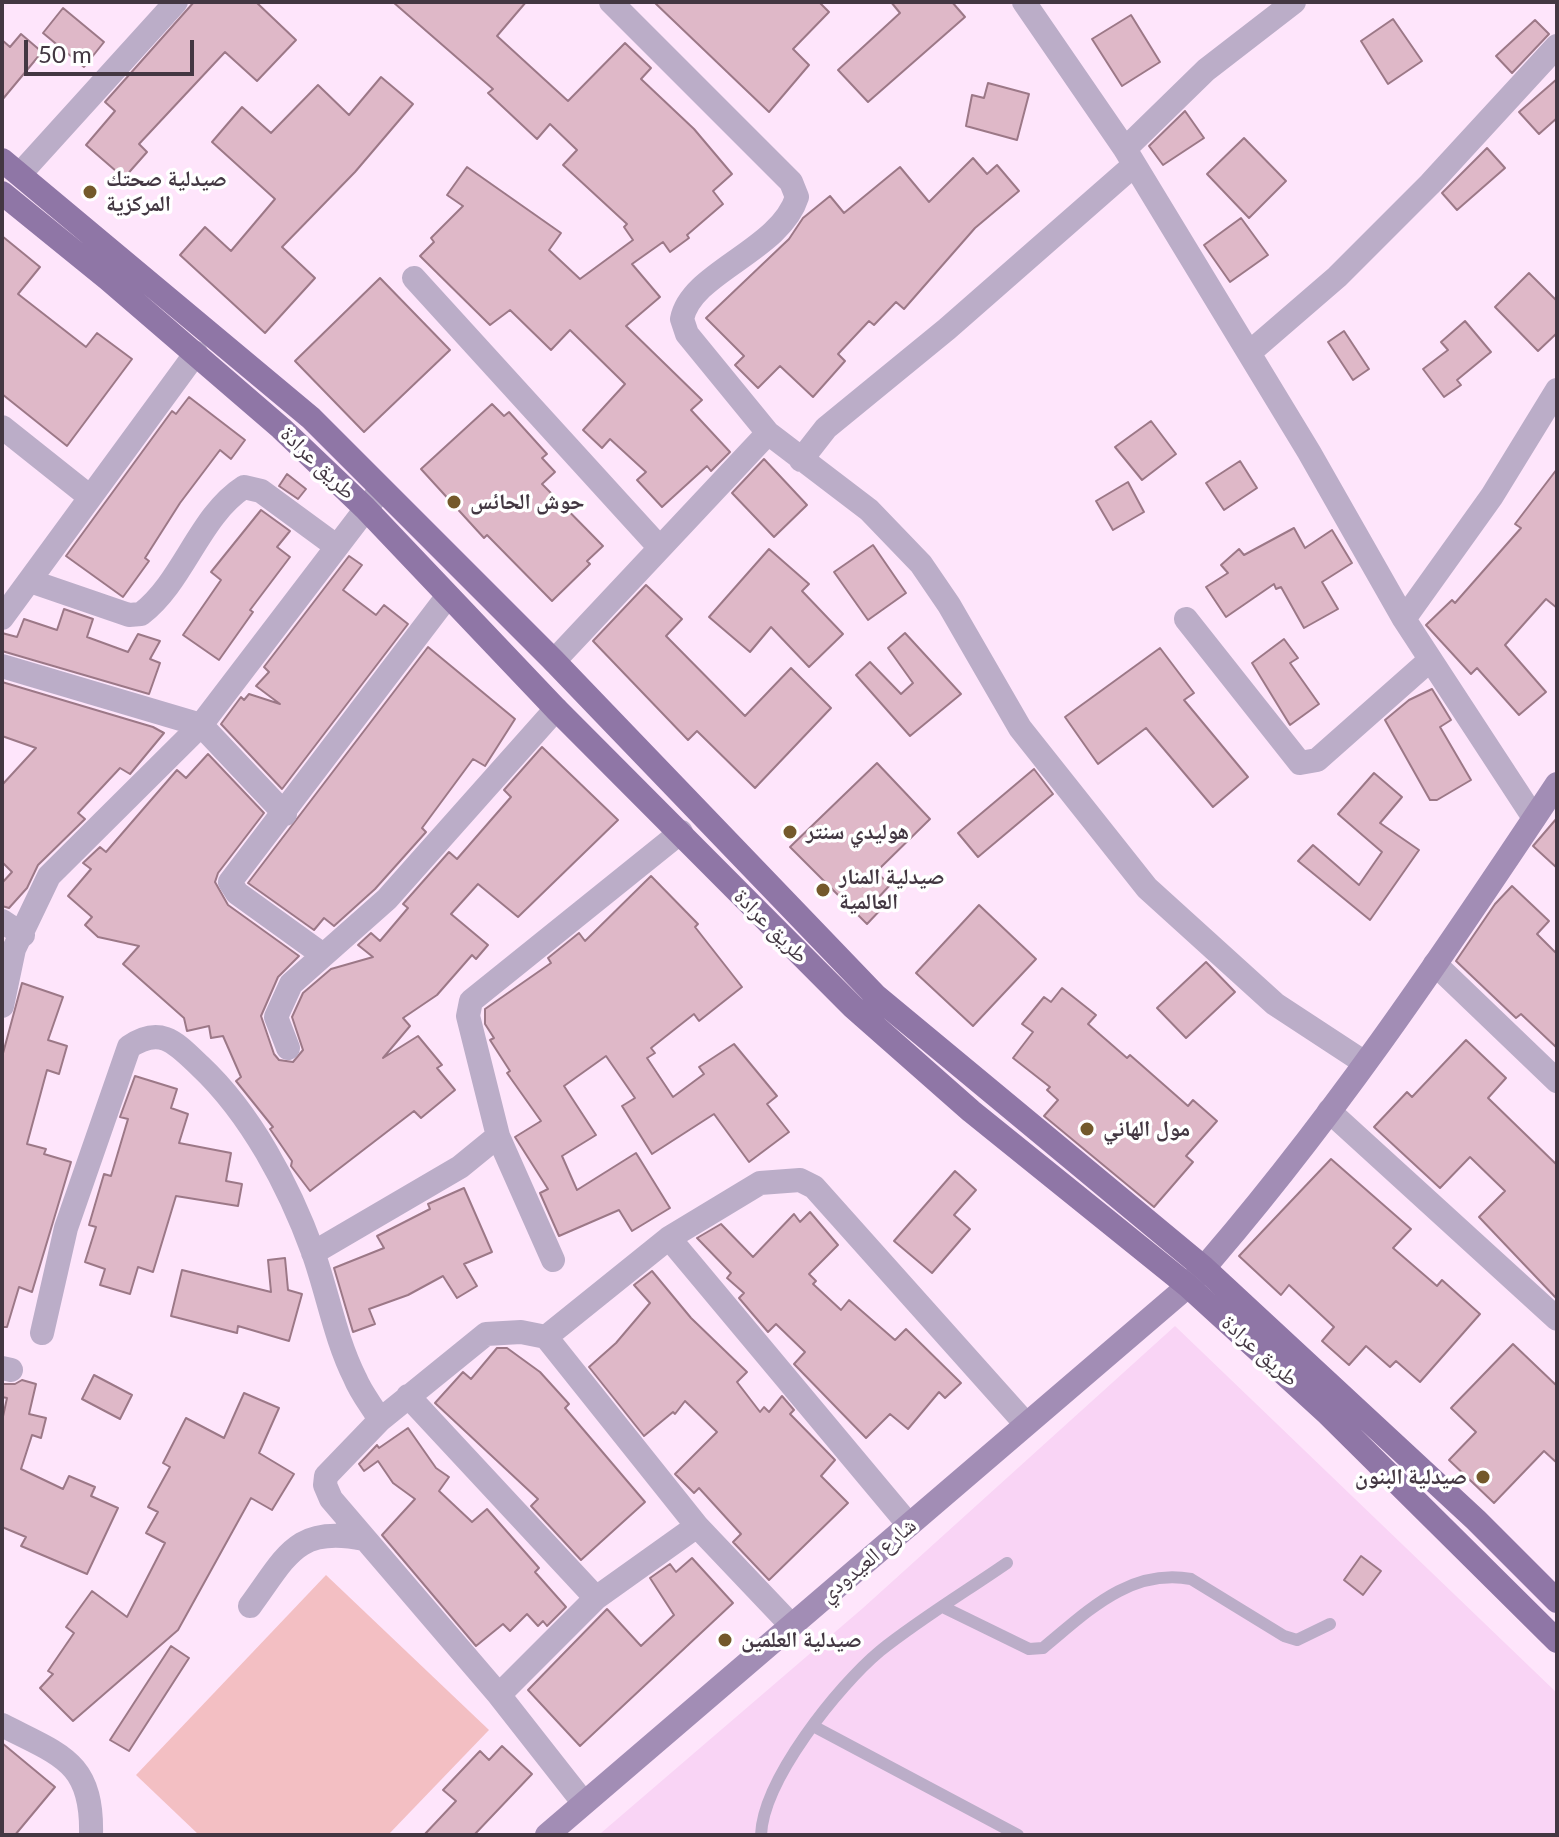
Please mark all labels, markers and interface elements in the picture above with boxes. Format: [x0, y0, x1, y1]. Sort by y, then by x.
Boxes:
scale bar [28, 24, 198, 74]
text: 50 m [38, 39, 92, 68]
place label: صيدلية صحتك المركزية [106, 166, 227, 218]
marker: صيدلية صحتك المركزية [81, 183, 99, 201]
street label: طريق عرادة [275, 421, 361, 505]
place label: حوش الحائس [470, 489, 584, 515]
marker: حوش الحائس [445, 493, 463, 511]
place label: هوليدي سنتر [806, 819, 909, 845]
marker: هوليدي سنتر [781, 823, 799, 841]
place label: صيدلية المنار العالمية [839, 864, 945, 916]
marker: صيدلية المنار العالمية [814, 881, 832, 899]
street label: طريق عرادة [728, 883, 814, 969]
place label: مول الهاني [1103, 1116, 1190, 1142]
marker: مول الهاني [1078, 1120, 1096, 1138]
street label: طريق عرادة [1216, 1310, 1304, 1392]
place label: صيدلية البنون [1355, 1464, 1467, 1490]
marker: صيدلية البنون [1474, 1468, 1492, 1486]
street label: شارع العيدودي [814, 1512, 922, 1608]
place label: صيدلية العلمين [741, 1627, 862, 1653]
marker: صيدلية العلمين [716, 1631, 734, 1649]

